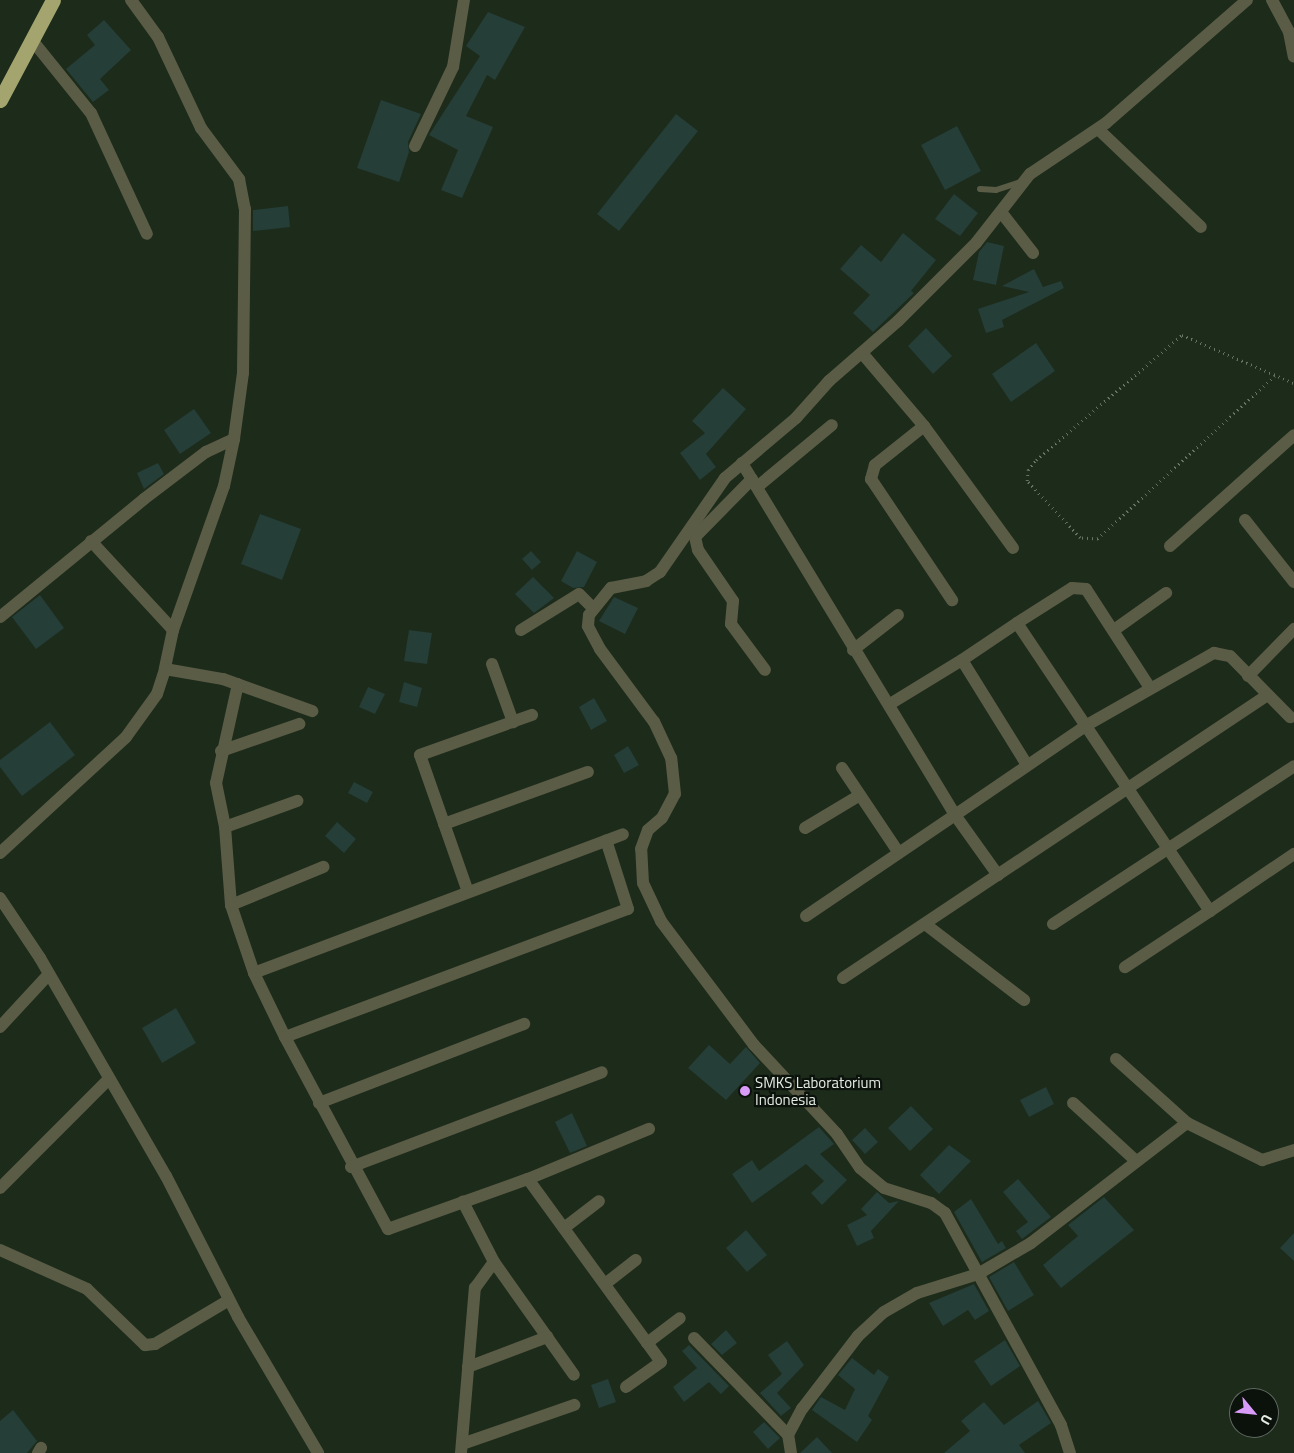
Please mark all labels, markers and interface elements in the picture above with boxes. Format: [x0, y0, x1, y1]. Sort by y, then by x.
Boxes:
place label: SMKS Laboratorium Indonesia [755, 1073, 881, 1108]
marker: SMKS Laboratorium Indonesia [739, 1085, 751, 1097]
north arrow [1229, 1388, 1279, 1438]
text: U [1255, 1411, 1278, 1429]

